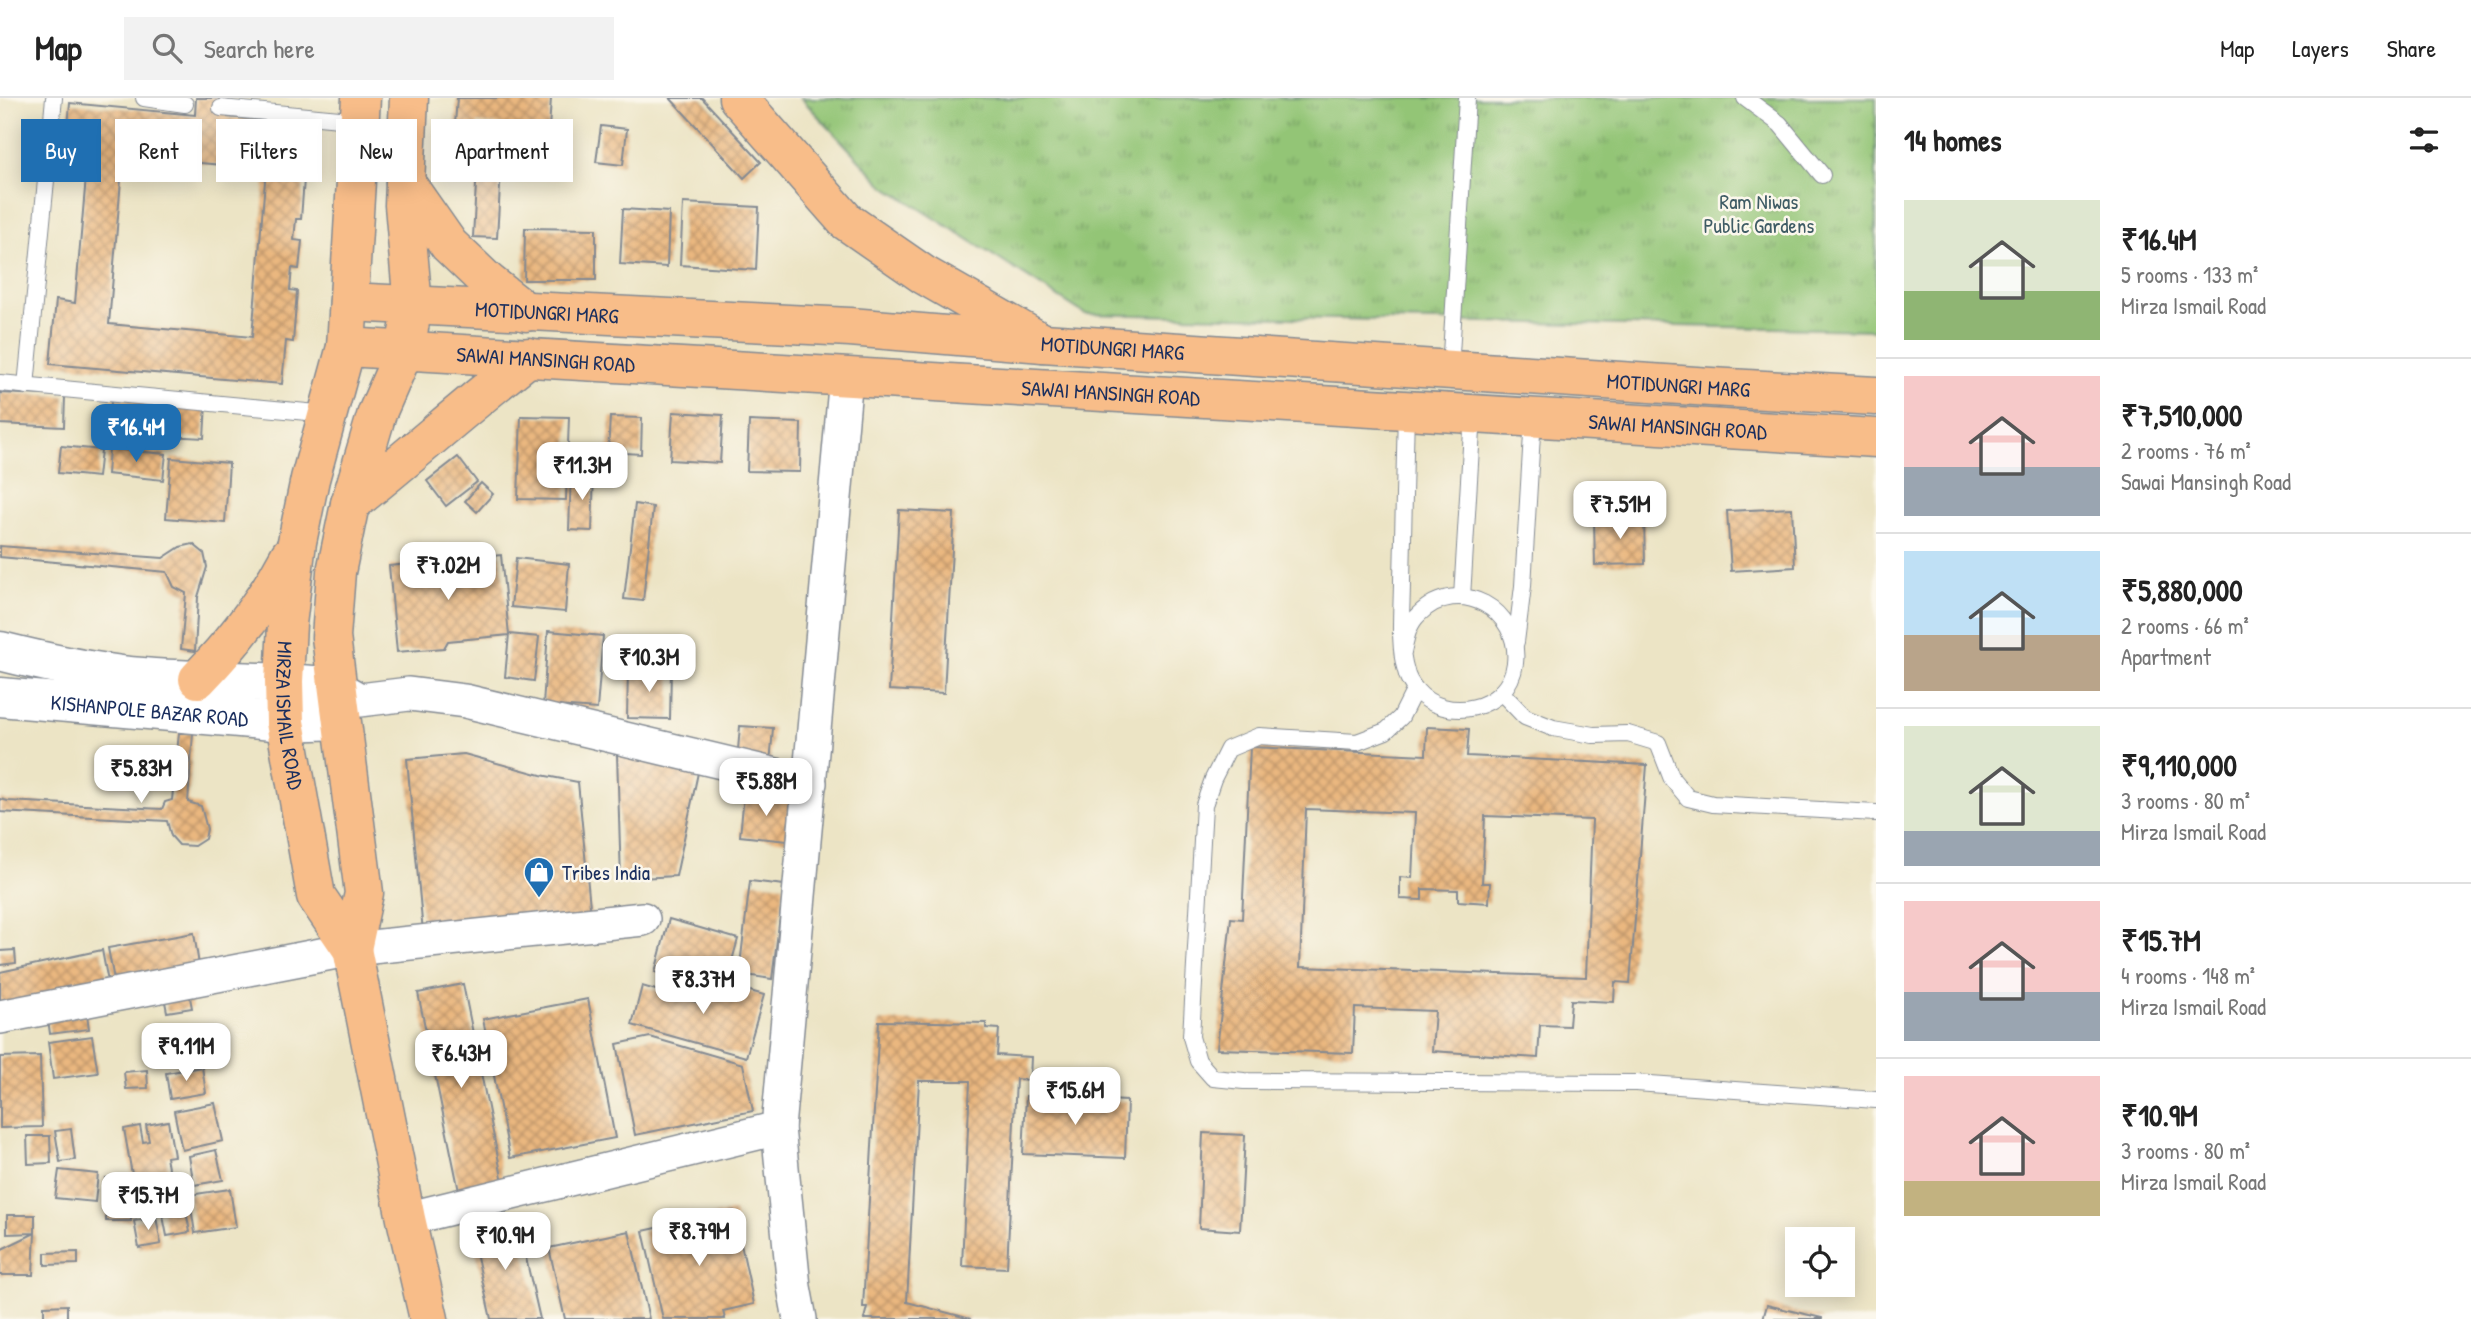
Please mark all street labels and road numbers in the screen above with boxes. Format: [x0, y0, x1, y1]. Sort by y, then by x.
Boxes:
street label: MOTIDUNGRI MARG [474, 294, 619, 330]
street label: MOTIDUNGRI MARG [1040, 328, 1185, 367]
street label: SAWAI MANSINGH ROAD [456, 339, 636, 379]
street label: MOTIDUNGRI MARG [1606, 366, 1751, 404]
street label: SAWAI MANSINGH ROAD [1021, 373, 1201, 412]
street label: SAWAI MANSINGH ROAD [1588, 406, 1768, 446]
street label: MIRZA ISMAIL ROAD [269, 640, 311, 792]
street label: KISHANPOLE BAZAR ROAD [49, 687, 249, 733]

